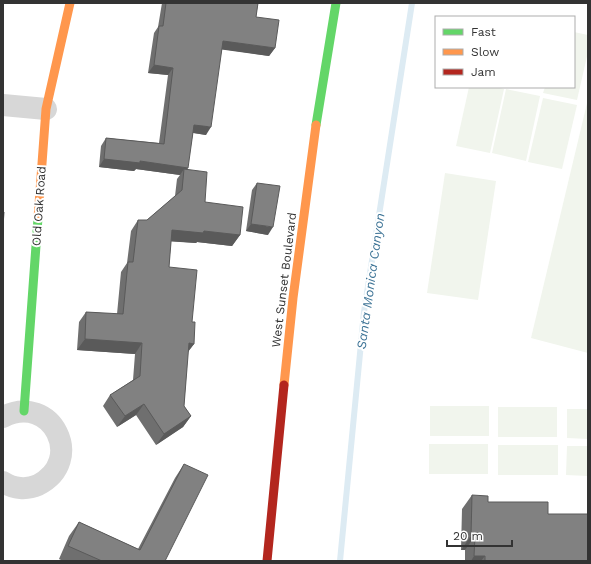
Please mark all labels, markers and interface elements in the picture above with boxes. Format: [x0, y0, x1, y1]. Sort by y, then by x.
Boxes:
legend [435, 16, 575, 88]
text: Fast [471, 25, 496, 39]
text: Slow [471, 45, 499, 59]
text: Jam [471, 65, 496, 79]
street label: Old Oak Road [29, 166, 49, 246]
street label: West Sunset Boulevard [269, 212, 299, 348]
water label: Santa Monica Canyon [354, 212, 388, 350]
scale bar [447, 522, 512, 548]
text: 20 m [453, 529, 483, 543]

